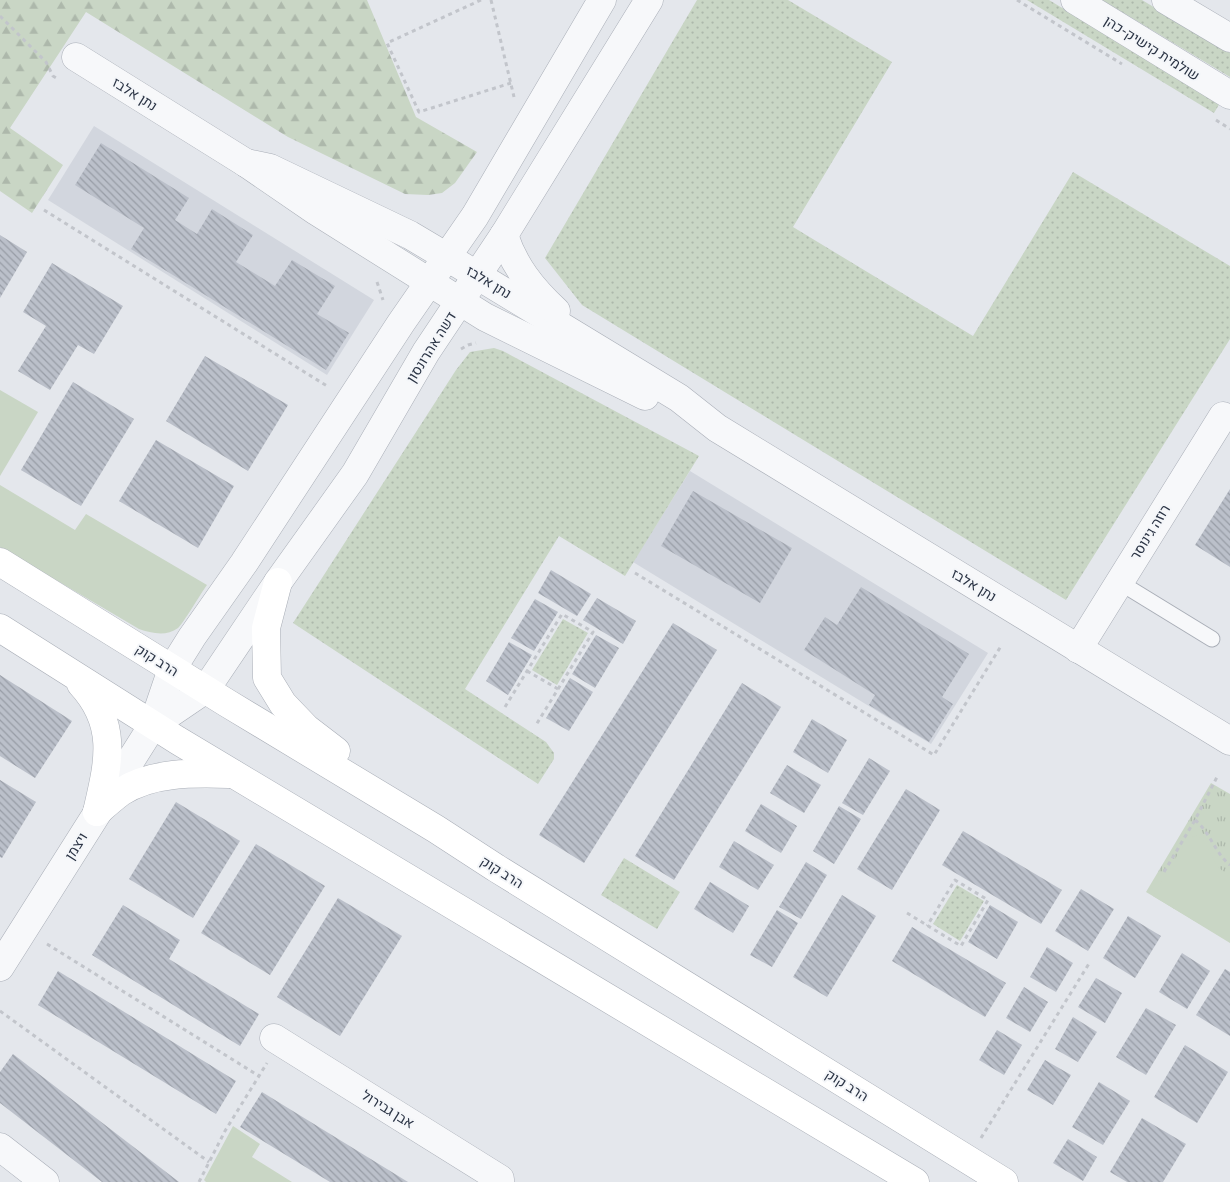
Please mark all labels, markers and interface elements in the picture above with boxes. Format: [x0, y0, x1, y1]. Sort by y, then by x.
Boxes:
street label: שולמית קישיק-כהן [1101, 12, 1203, 85]
street label: נתן אלבז [109, 74, 160, 115]
street label: נתן אלבז [463, 262, 514, 302]
street label: דשה אהרונסון [403, 309, 460, 386]
street label: רוזה גינוסר [1127, 501, 1174, 563]
street label: נתן אלבז [948, 565, 999, 605]
street label: הרב קוק [132, 641, 181, 680]
street label: ויצמן [62, 829, 91, 863]
street label: הרב קוק [477, 853, 526, 892]
street label: הרב קוק [822, 1066, 871, 1105]
street label: אבן גבירול [358, 1087, 417, 1132]

